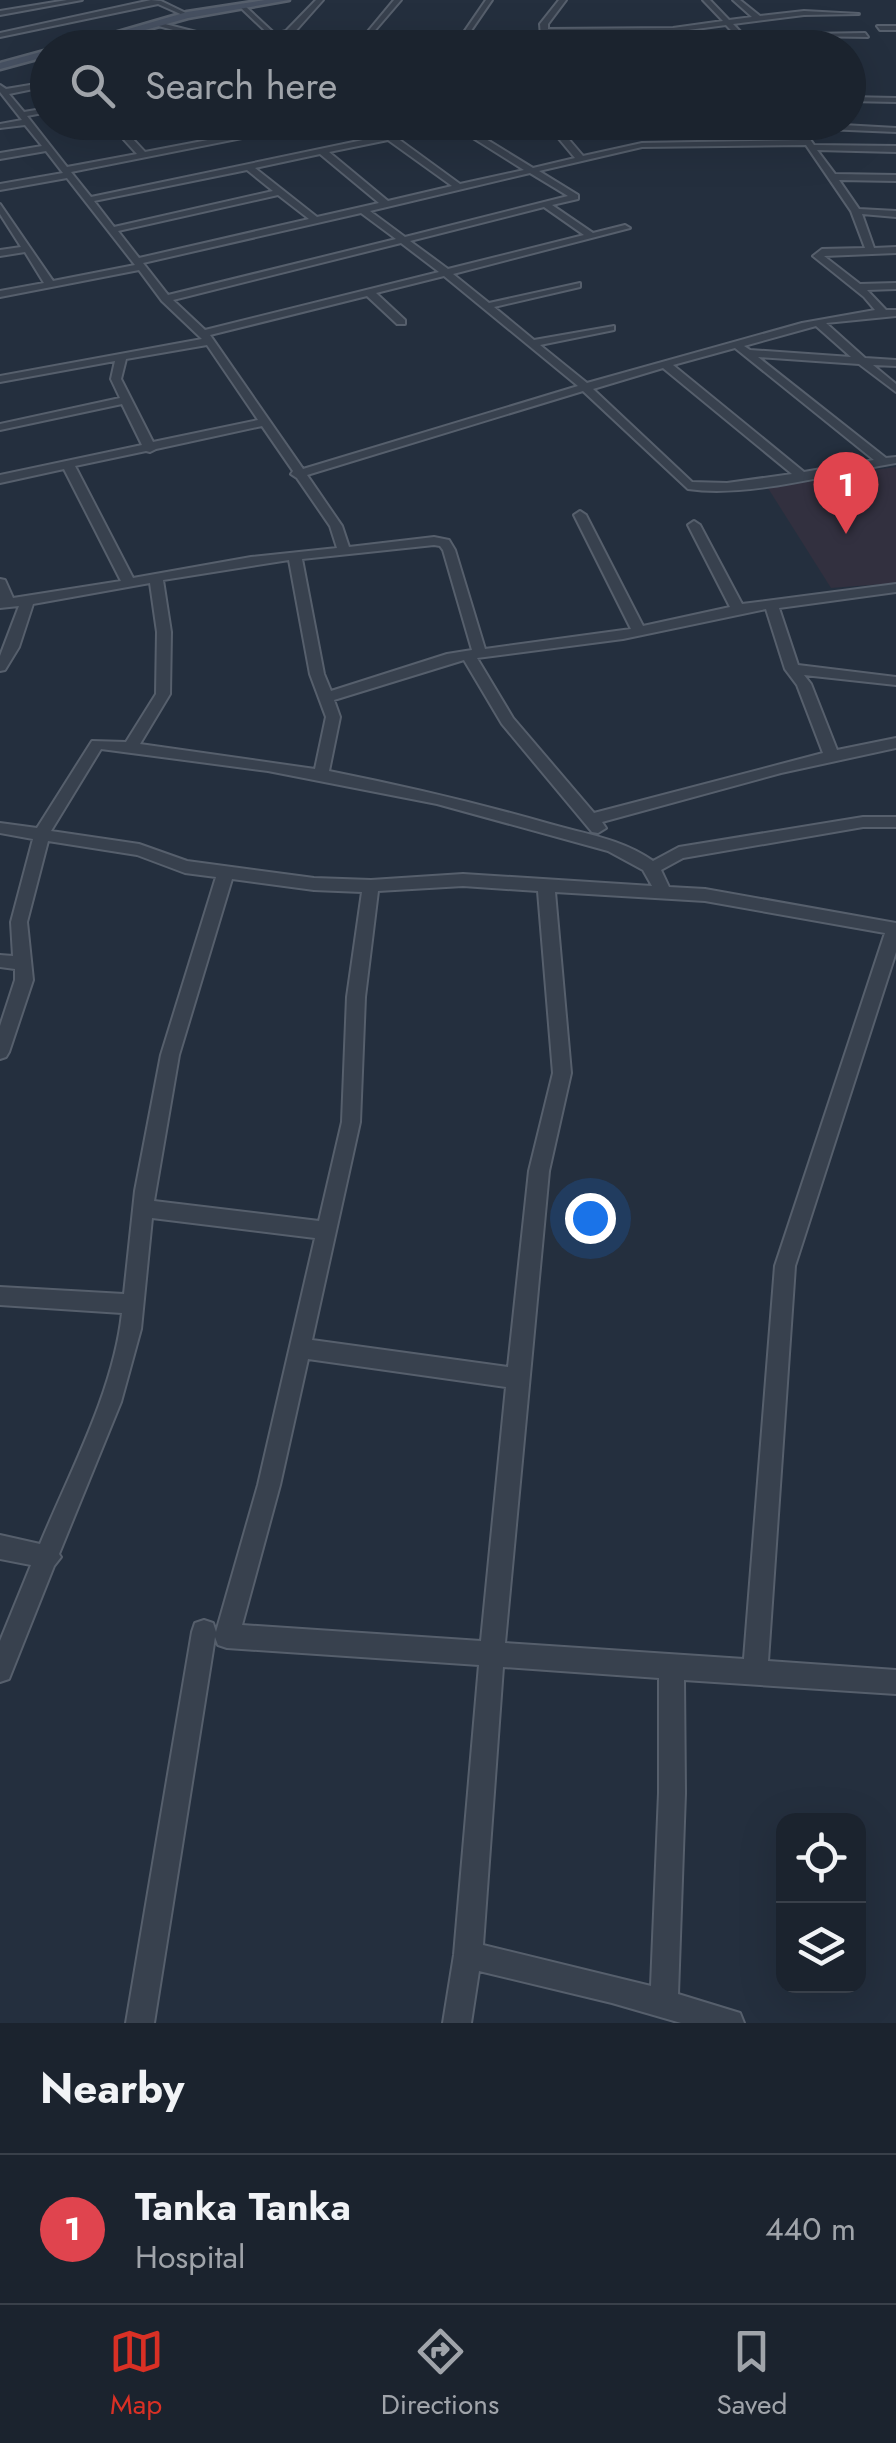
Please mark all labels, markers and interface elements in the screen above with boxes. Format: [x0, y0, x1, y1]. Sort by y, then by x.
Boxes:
search box [30, 30, 866, 140]
icon: search [65, 58, 120, 113]
text: Search here [145, 58, 337, 113]
pin: 1 [814, 452, 878, 534]
your location [565, 1193, 616, 1244]
map controls [776, 1813, 866, 1993]
button: locate [776, 1813, 866, 1903]
button: layers [776, 1903, 866, 1993]
text: Nearby [40, 2058, 184, 2119]
text: Tanka Tanka [135, 2179, 351, 2234]
text: 1 [64, 2206, 81, 2252]
text: 440 m [765, 2206, 856, 2252]
text: Hospital [135, 2234, 245, 2280]
tab: Map [109, 2324, 164, 2425]
tab: Directions [381, 2324, 499, 2425]
tab: Saved [716, 2324, 787, 2425]

